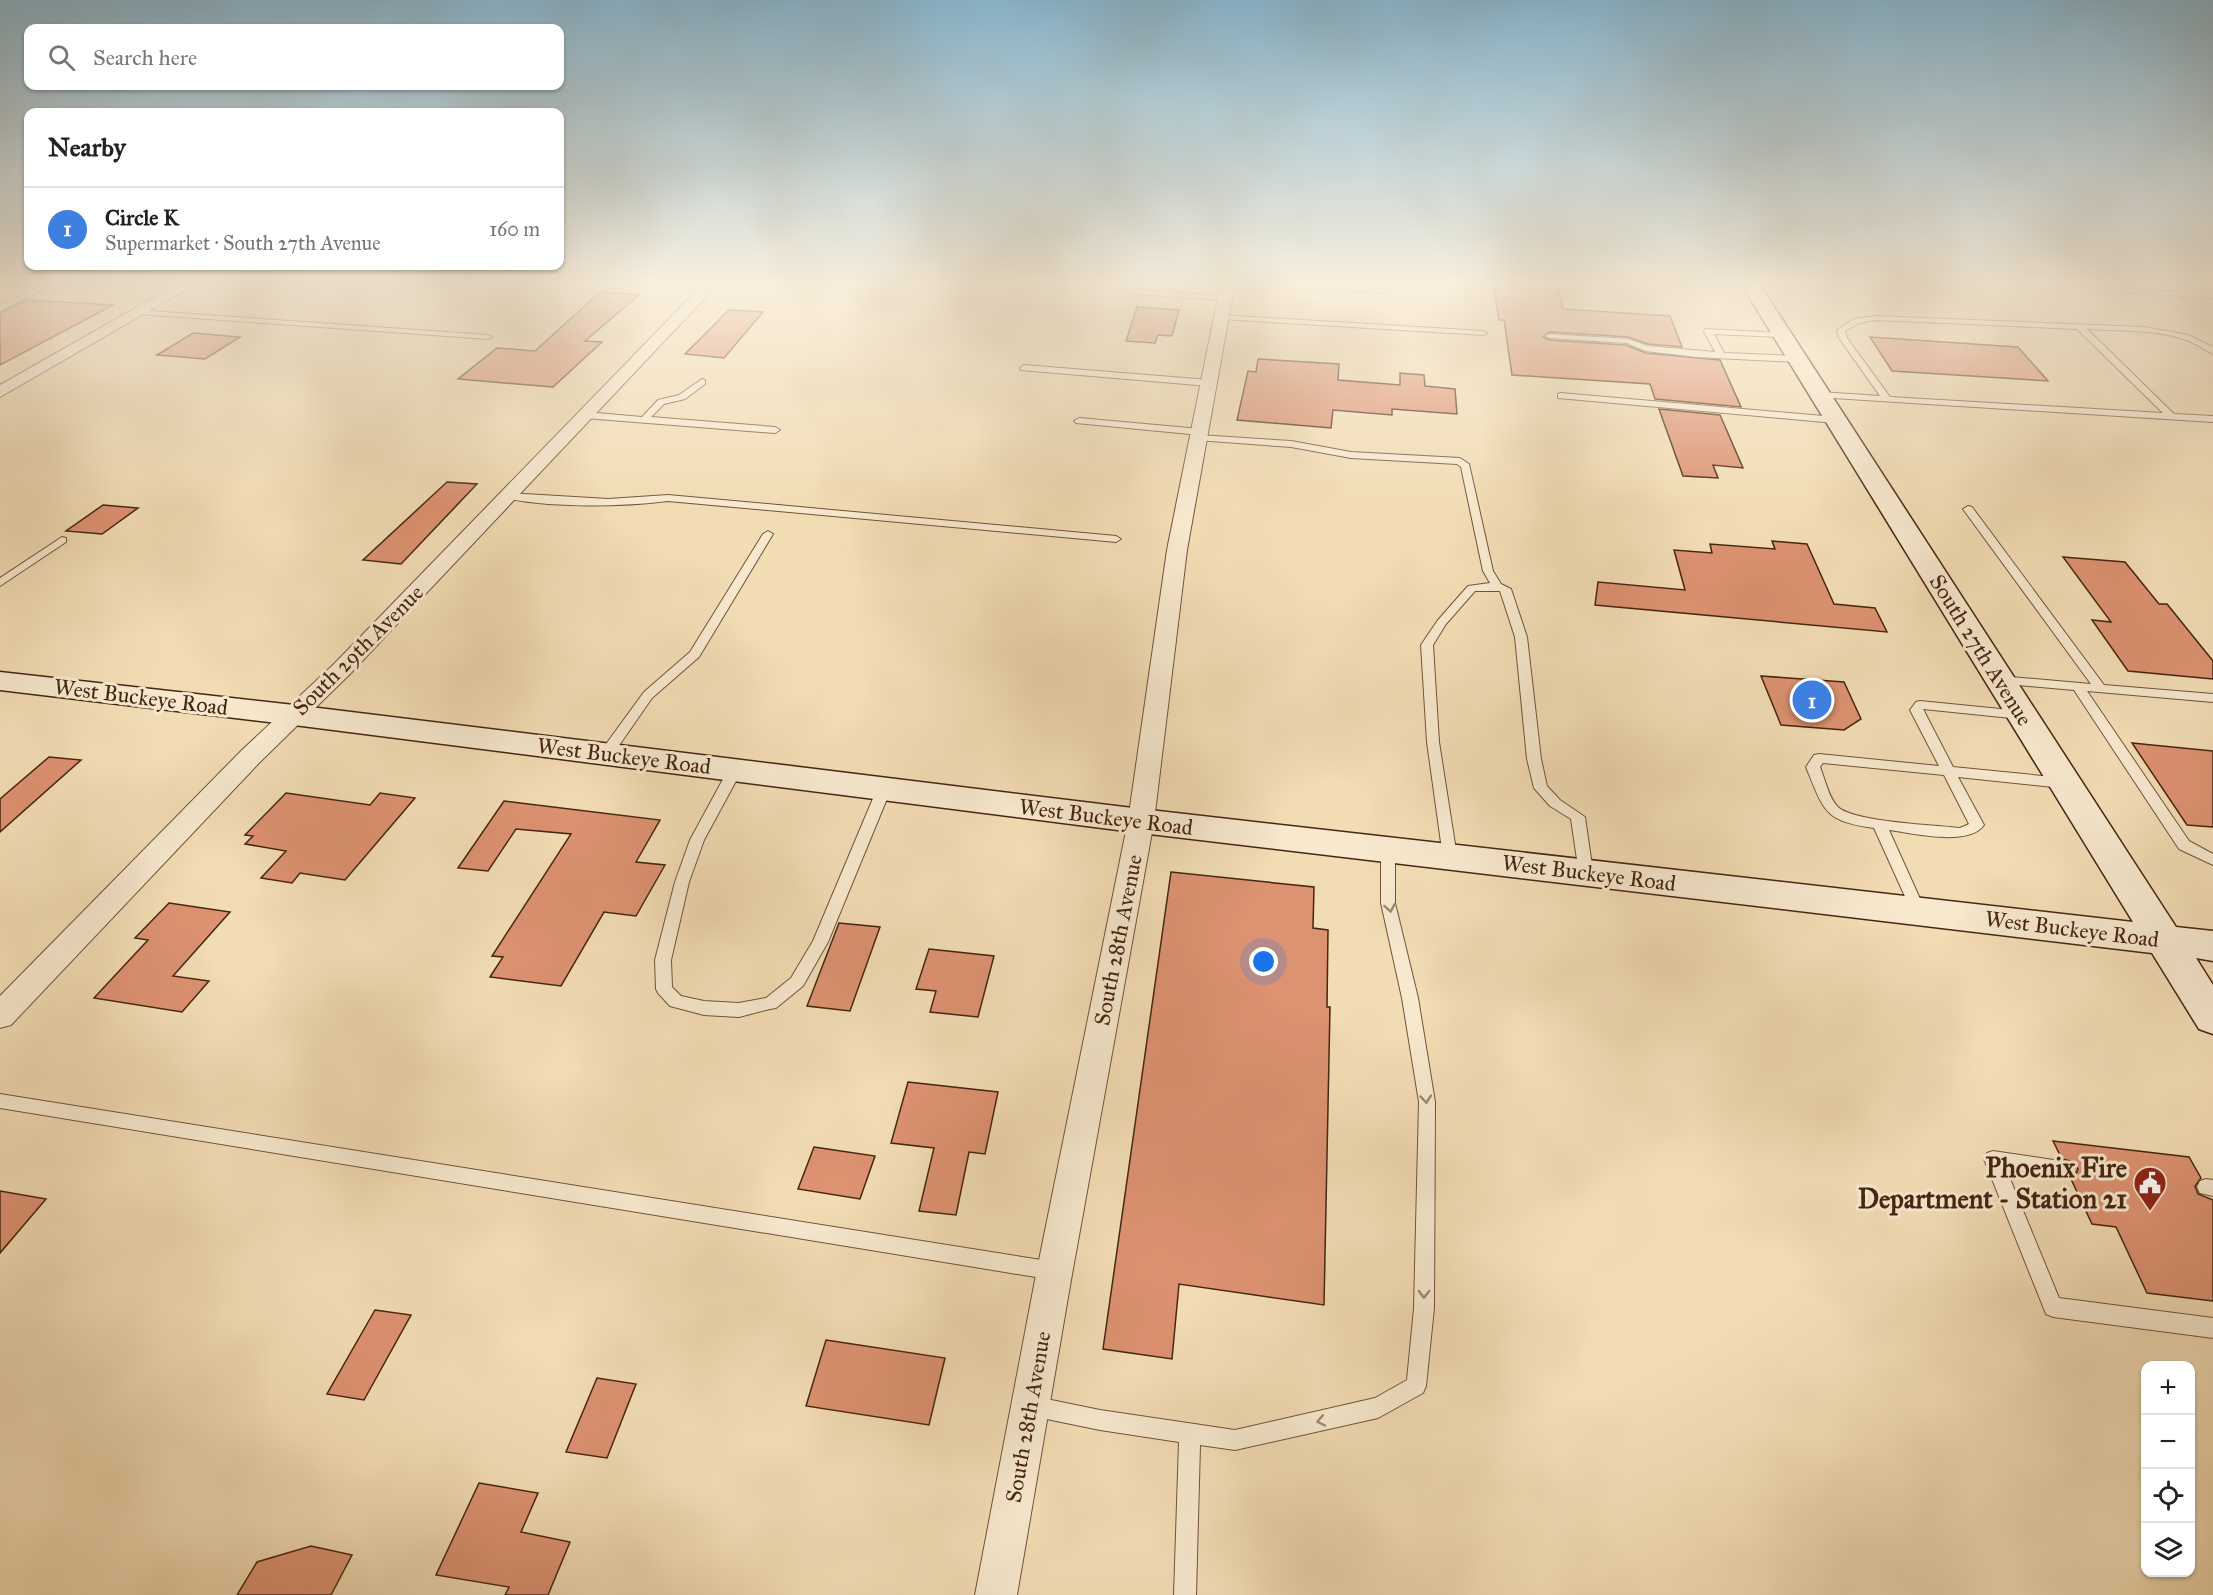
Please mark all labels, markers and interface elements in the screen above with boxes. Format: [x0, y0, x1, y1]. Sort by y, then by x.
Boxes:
search box [24, 24, 564, 90]
icon: search [45, 41, 78, 74]
text: Search here [93, 44, 197, 71]
text: Nearby [48, 131, 126, 163]
text: Circle K [105, 204, 179, 231]
text: 1 [64, 217, 71, 241]
text: 160 m [489, 217, 540, 241]
text: Supermarket · South 27th Avenue [105, 231, 381, 255]
street label: South 27th Avenue [1924, 569, 2038, 731]
street label: South 29th Avenue [287, 579, 429, 721]
street label: West Buckeye Road [52, 673, 230, 721]
pin: 1 [1792, 678, 1832, 722]
street label: West Buckeye Road [535, 732, 713, 780]
street label: West Buckeye Road [1017, 793, 1195, 841]
street label: West Buckeye Road [1500, 849, 1678, 897]
street label: South 28th Avenue [1088, 852, 1148, 1028]
one-way arrow [1383, 903, 1396, 913]
street label: West Buckeye Road [1983, 905, 2161, 953]
your location [1249, 947, 1278, 976]
one-way arrow [1419, 1095, 1432, 1104]
place label: Phoenix Fire Department - Station 21 [1858, 1151, 2127, 1216]
public building icon: Phoenix Fire Department - Station 21 [2132, 1165, 2168, 1212]
one-way arrow [1418, 1290, 1430, 1299]
street label: South 28th Avenue [1000, 1329, 1056, 1505]
map controls [2141, 1361, 2195, 1577]
button: + [2141, 1361, 2195, 1415]
one-way arrow [1316, 1413, 1326, 1426]
button: − [2141, 1415, 2195, 1469]
button: locate [2141, 1469, 2195, 1523]
button: layers [2141, 1523, 2195, 1577]

